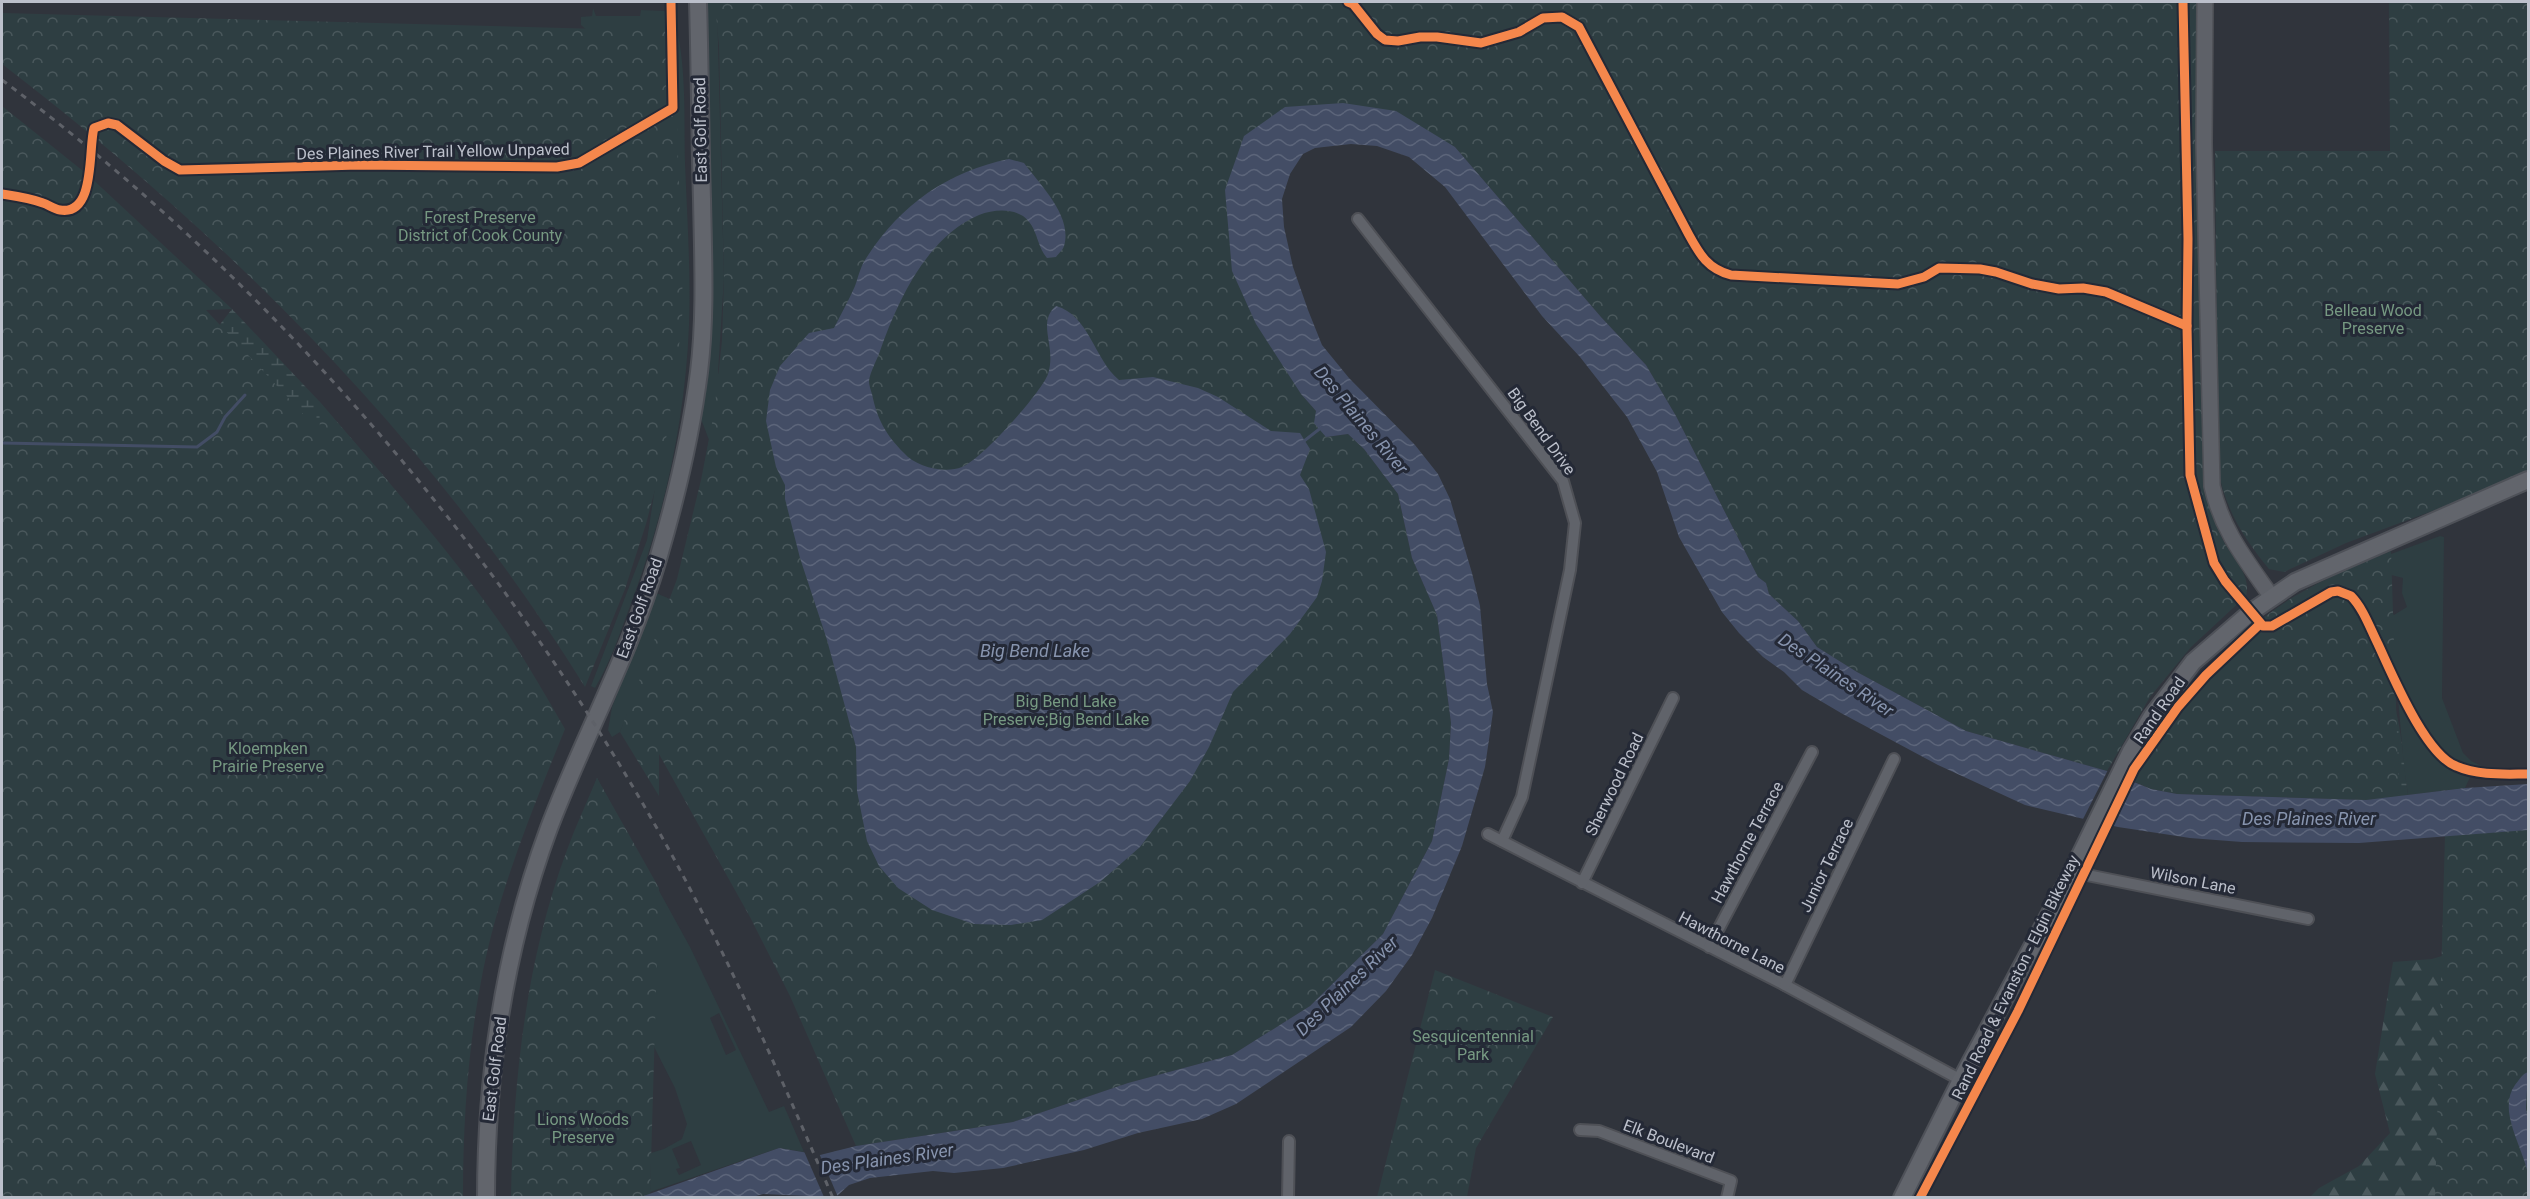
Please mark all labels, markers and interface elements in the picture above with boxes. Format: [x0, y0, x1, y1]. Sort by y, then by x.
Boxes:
street label: East Golf Road [690, 77, 711, 183]
street label: Des Plaines River Trail Yellow Unpaved [296, 140, 570, 163]
park label: Forest Preserve District of Cook County [398, 208, 563, 245]
park label: Belleau Wood Preserve [2324, 301, 2422, 338]
water label: Des Plaines River [1310, 362, 1413, 479]
street label: Big Bend Drive [1504, 384, 1580, 479]
street label: East Golf Road [613, 555, 666, 661]
water label: Des Plaines River [1775, 628, 1899, 721]
water label: Big Bend Lake [980, 640, 1090, 661]
street label: Rand Road [2130, 673, 2189, 747]
park label: Big Bend Lake Preserve;Big Bend Lake [983, 692, 1149, 729]
street label: Sherwood Road [1581, 730, 1648, 839]
park label: Kloempken Prairie Preserve [212, 739, 324, 776]
street label: Hawthorne Terrace [1707, 778, 1788, 906]
water label: Des Plaines River [2242, 808, 2377, 829]
street label: Junior Terrace [1796, 815, 1857, 915]
street label: Rand Road & Evanston - Elgin Bikeway [1948, 851, 2083, 1103]
street label: Wilson Lane [2148, 863, 2237, 898]
street label: Hawthorne Lane [1675, 907, 1788, 977]
water label: Des Plaines River [1291, 931, 1403, 1040]
street label: East Golf Road [479, 1016, 510, 1123]
park label: Sesquicentennial Park [1412, 1027, 1534, 1064]
park label: Lions Woods Preserve [537, 1110, 629, 1147]
street label: Elk Boulevard [1621, 1115, 1717, 1168]
water label: Des Plaines River [819, 1139, 956, 1178]

